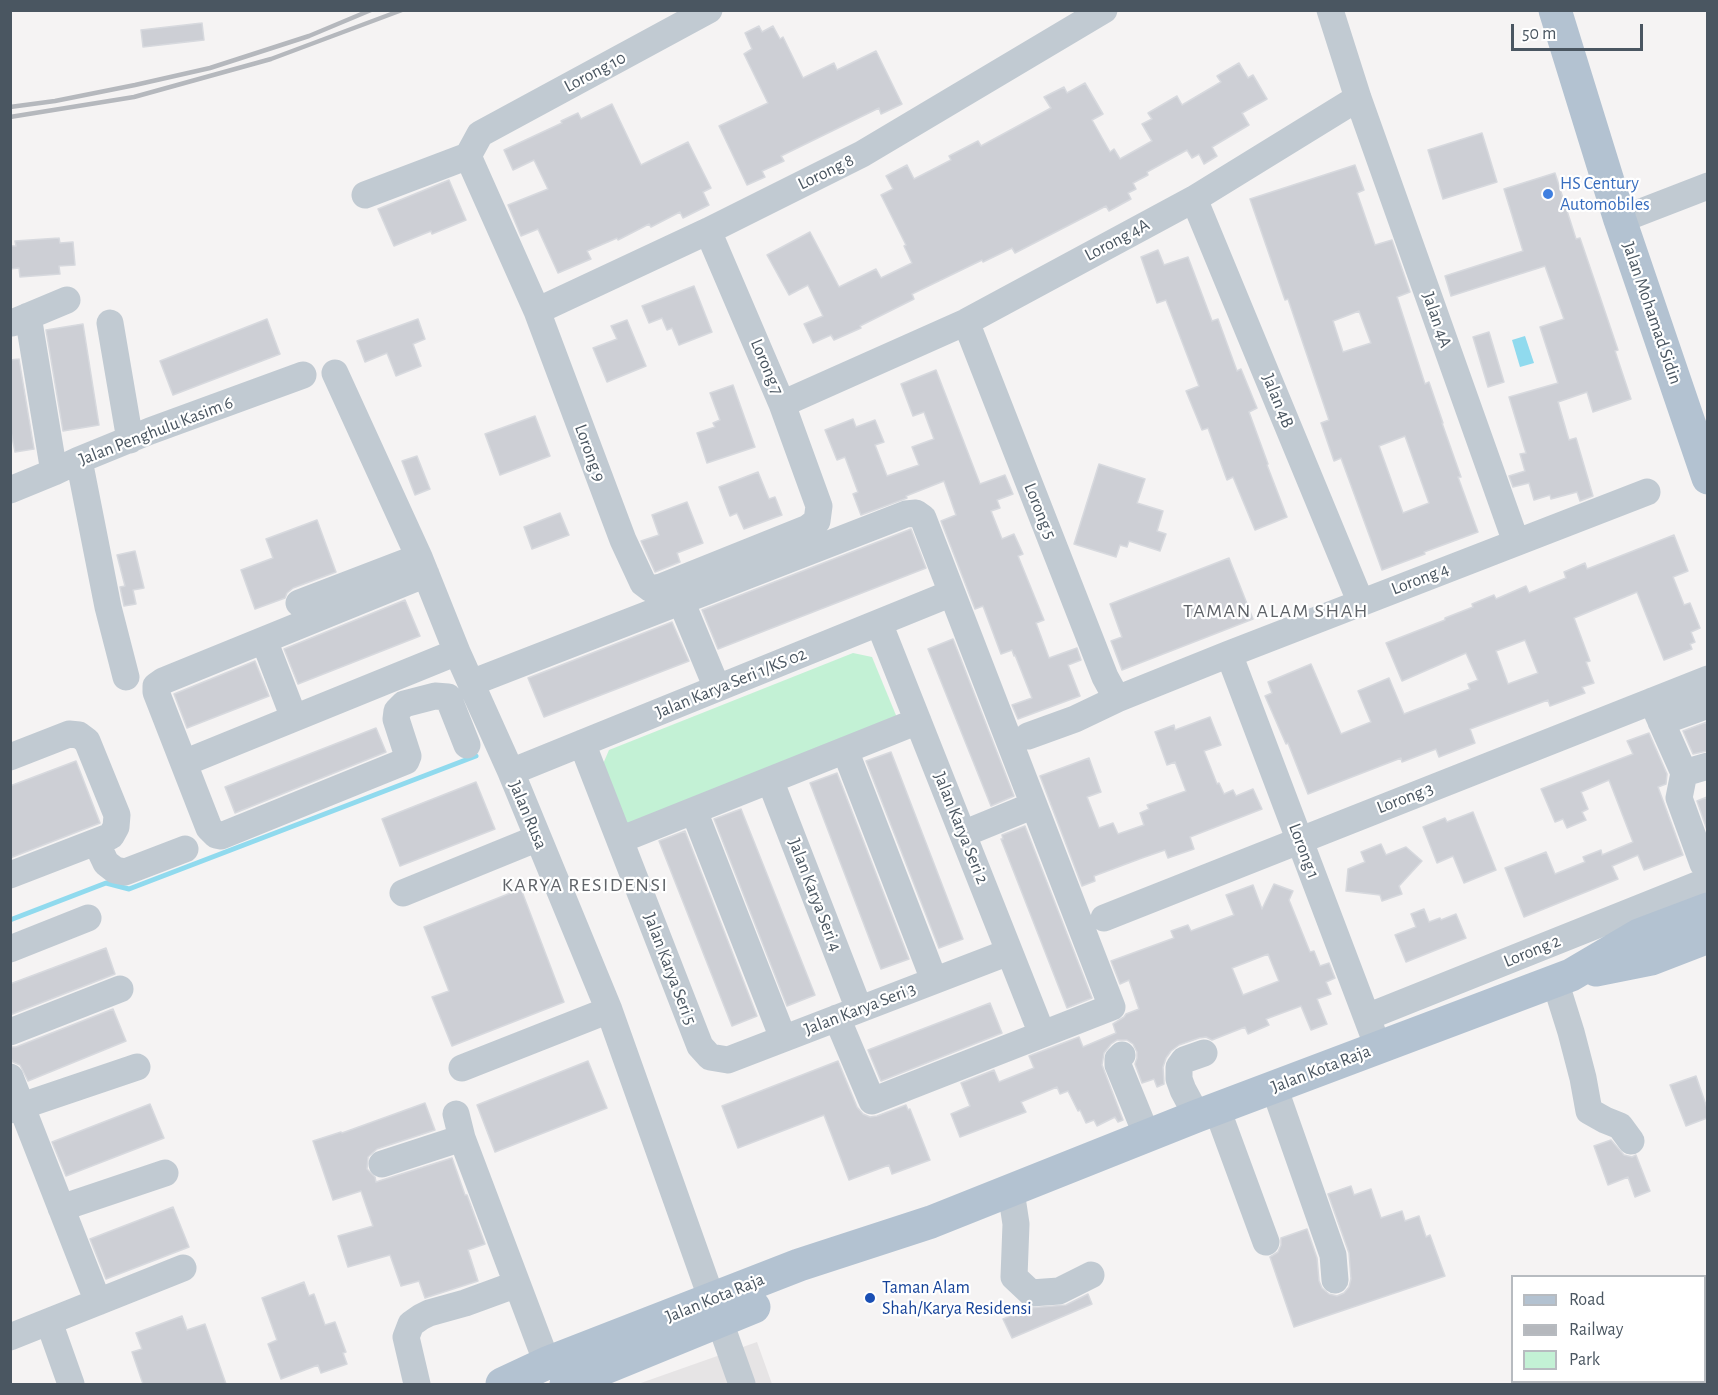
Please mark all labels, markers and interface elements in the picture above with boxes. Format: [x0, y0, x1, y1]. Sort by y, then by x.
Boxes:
scale bar [1514, 12, 1646, 50]
text: 50 m [1522, 25, 1556, 43]
street label: Lorong 10 [560, 47, 630, 97]
street label: Lorong 8 [794, 149, 858, 195]
place label: HS Century Automobiles [1560, 173, 1650, 216]
marker: HS Century Automobiles [1541, 187, 1555, 201]
street label: Lorong 4A [1081, 214, 1153, 266]
street label: Jalan Mohamad Sidin [1617, 239, 1687, 387]
street label: Jalan 4A [1417, 289, 1457, 351]
street label: Lorong 7 [746, 336, 788, 398]
street label: Jalan 4B [1257, 371, 1299, 431]
street label: Jalan Penghulu Kasim 6 [76, 392, 236, 470]
street label: Lorong 9 [570, 421, 610, 485]
street label: Lorong 5 [1019, 480, 1061, 542]
street label: Lorong 4 [1388, 558, 1452, 600]
district label: TAMAN ALAM SHAH [1183, 599, 1369, 623]
street label: Jalan Karya Seri 1/KS 02 [652, 643, 810, 723]
street label: Jalan Karya Seri 2 [929, 769, 993, 887]
street label: Lorong 3 [1374, 777, 1436, 819]
street label: Jalan Rusa [504, 778, 552, 852]
street label: Lorong 1 [1284, 820, 1324, 882]
street label: Jalan Karya Seri 4 [784, 836, 846, 954]
district label: KARYA RESIDENSI [502, 873, 668, 897]
street label: Jalan Karya Seri 5 [639, 910, 701, 1028]
street label: Lorong 2 [1500, 930, 1564, 972]
street label: Jalan Karya Seri 3 [801, 978, 919, 1040]
street label: Jalan Kota Raja [1268, 1040, 1374, 1098]
street label: Jalan Kota Raja [662, 1268, 768, 1328]
legend [1511, 1275, 1706, 1383]
place label: Taman Alam Shah/Karya Residensi [882, 1277, 1032, 1320]
marker: Taman Alam Shah/Karya Residensi [863, 1291, 877, 1305]
text: Road [1569, 1291, 1605, 1309]
text: Railway [1569, 1321, 1623, 1339]
text: Park [1569, 1351, 1600, 1369]

